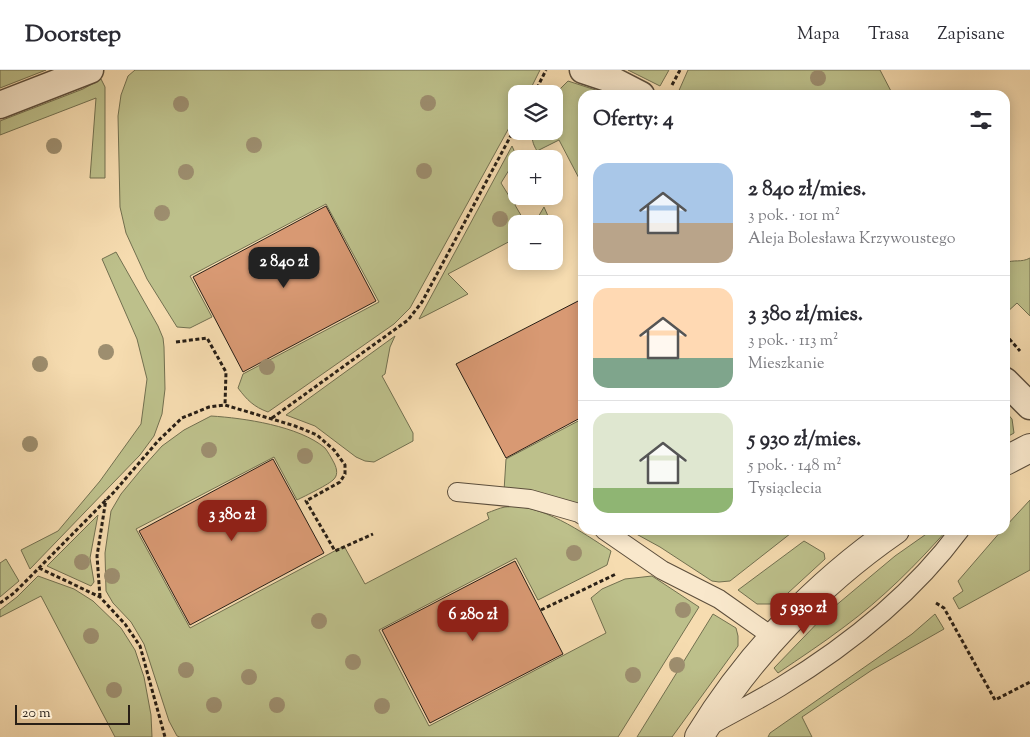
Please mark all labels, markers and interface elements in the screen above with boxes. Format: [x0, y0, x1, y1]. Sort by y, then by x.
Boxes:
text: Doorstep [25, 18, 121, 52]
text: Mapa [797, 22, 840, 48]
text: Trasa [868, 22, 909, 48]
text: Zapisane [937, 22, 1005, 48]
map controls [508, 85, 563, 270]
button: layers [508, 85, 563, 140]
text: Oferty: 4 [593, 105, 674, 135]
icon: filters [967, 106, 995, 134]
button: + [508, 150, 563, 205]
text: 2 840 zł/mies. [748, 175, 866, 205]
icon: home [633, 183, 693, 243]
text: 3 pok. · 101 m² [748, 205, 840, 228]
button: − [508, 215, 563, 270]
text: Aleja Bolesława Krzywoustego [748, 228, 956, 251]
pin: 2 840 zł [232, 246, 336, 289]
text: 2 840 zł [259, 251, 309, 274]
text: 3 380 zł/mies. [748, 300, 863, 330]
icon: home [633, 308, 693, 368]
text: 3 pok. · 113 m² [748, 330, 838, 353]
text: Mieszkanie [748, 353, 824, 376]
text: 5 930 zł/mies. [748, 425, 861, 455]
icon: home [633, 433, 693, 493]
text: 5 pok. · 148 m² [748, 455, 842, 478]
text: Tysiąclecia [748, 478, 822, 501]
pin: 3 380 zł [180, 500, 284, 542]
text: 3 380 zł [209, 504, 255, 527]
pin: 5 930 zł [752, 592, 856, 635]
text: 5 930 zł [781, 597, 827, 620]
pin: 6 280 zł [421, 600, 525, 642]
text: 6 280 zł [448, 604, 498, 627]
scale bar [15, 702, 130, 725]
text: 20 m [22, 704, 51, 724]

